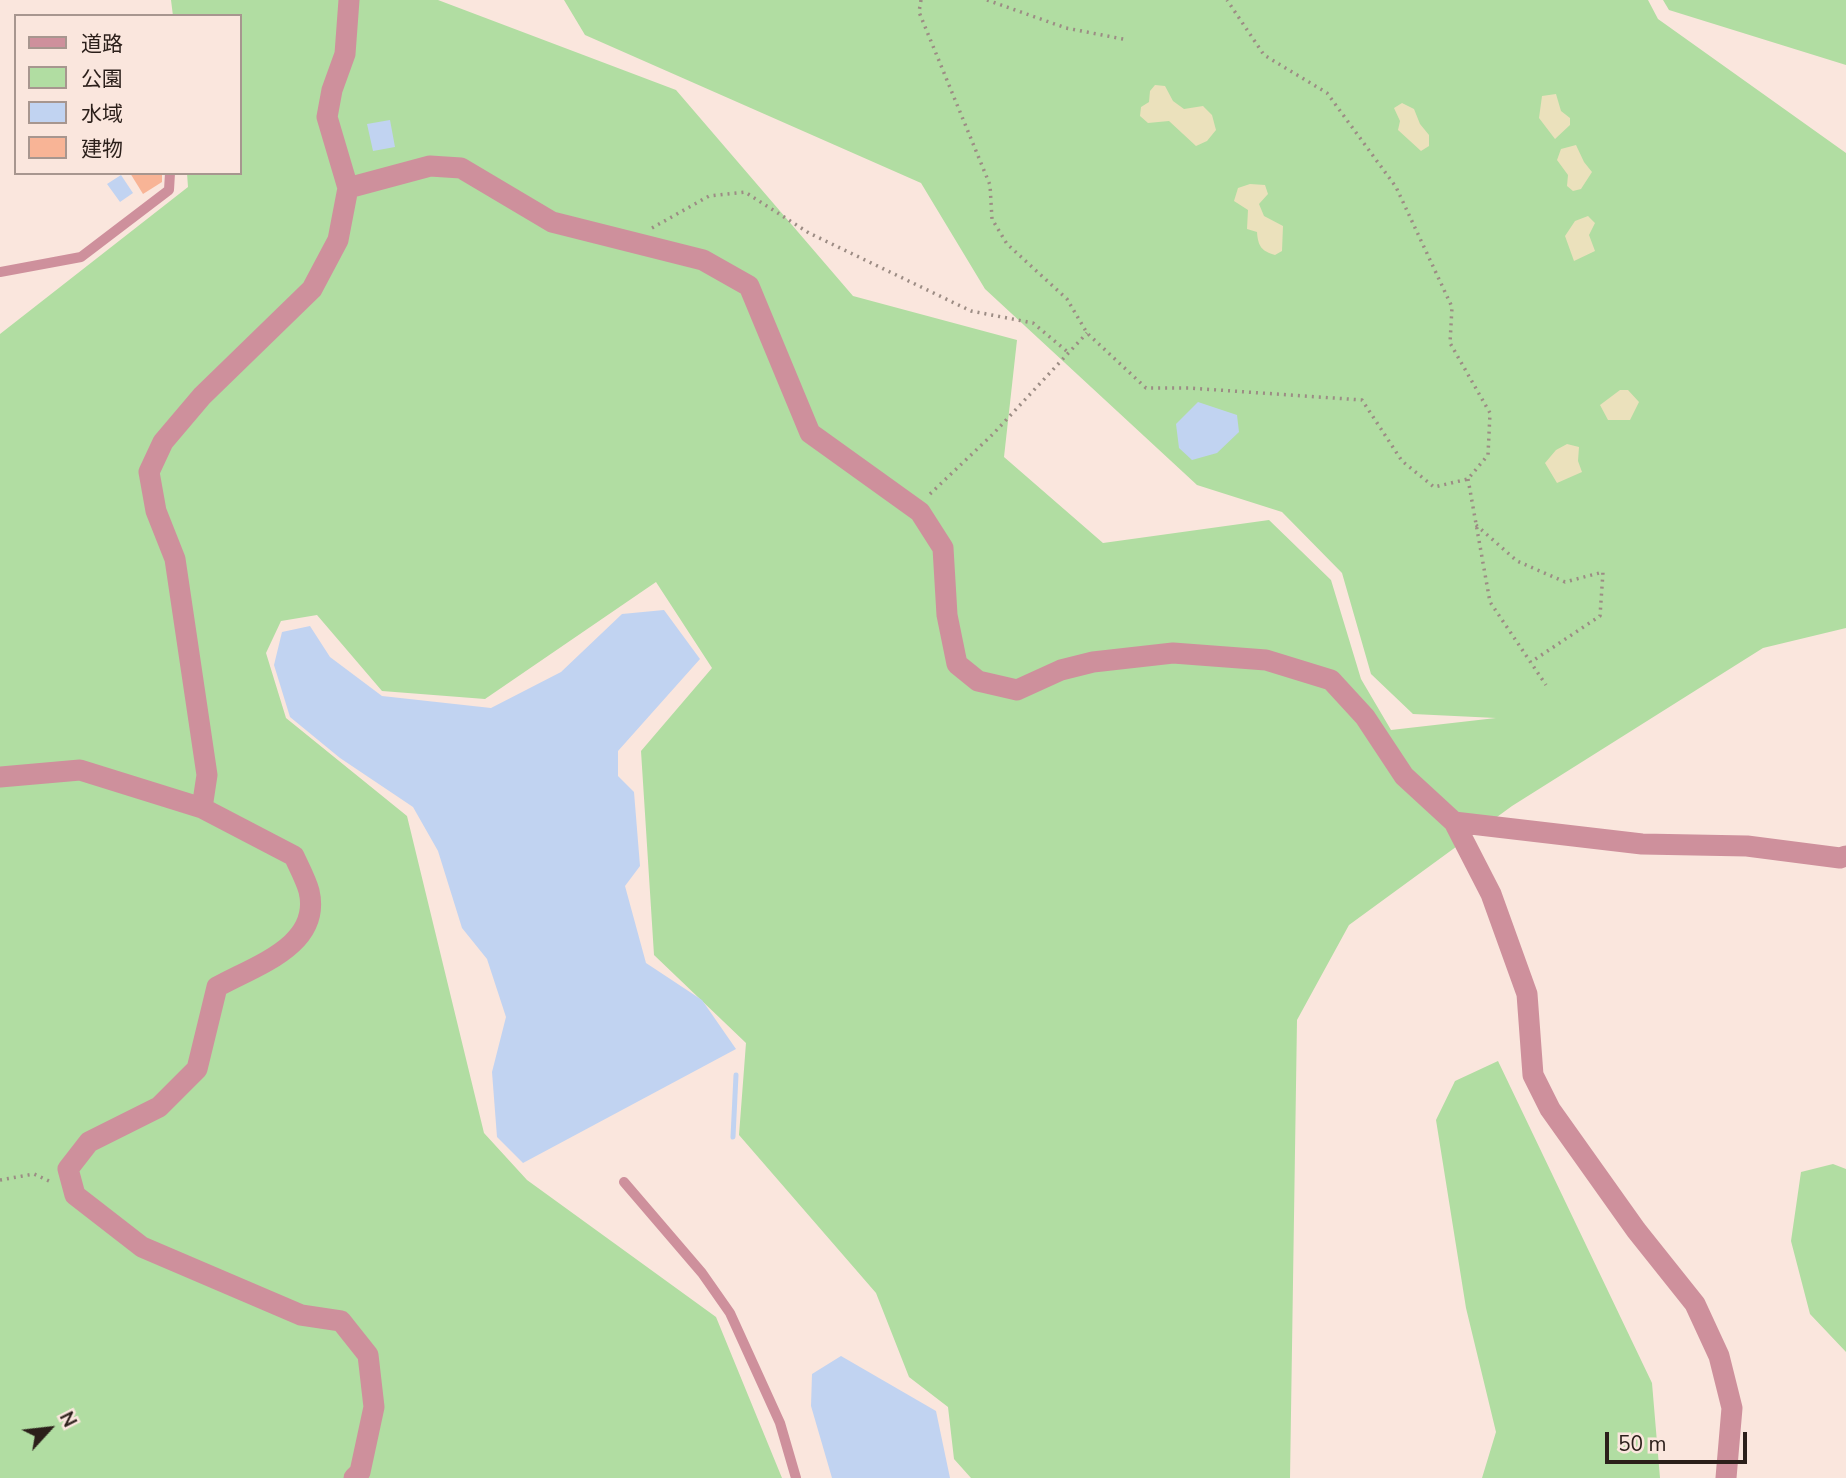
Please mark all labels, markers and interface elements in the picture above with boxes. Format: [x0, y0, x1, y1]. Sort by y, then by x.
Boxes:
legend [14, 14, 242, 175]
text: 道路 [81, 30, 123, 58]
text: 公園 [81, 65, 123, 93]
text: 水域 [81, 100, 123, 128]
text: 建物 [81, 135, 123, 163]
north arrow [14, 1394, 84, 1464]
text: N [53, 1407, 83, 1432]
scale bar [1608, 1418, 1750, 1462]
text: 50 m [1618, 1430, 1667, 1458]

